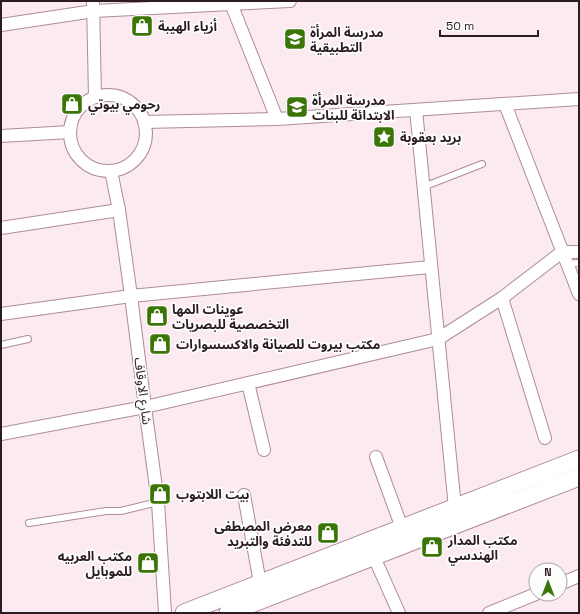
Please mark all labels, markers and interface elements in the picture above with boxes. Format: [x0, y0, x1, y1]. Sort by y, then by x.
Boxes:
scale bar [440, 12, 538, 38]
shop icon: أزياء الهيبة [129, 13, 155, 39]
place label: أزياء الهيبة [158, 18, 217, 35]
text: 50 m [446, 18, 474, 34]
place label: مدرسة المرأة التطبيقية [310, 24, 384, 56]
school or university icon: مدرسة المرأة التطبيقية [282, 26, 308, 52]
shop icon: رحومي بيوتي [59, 91, 85, 117]
place label: مدرسة المرأة الابتدائة للبنات [312, 92, 395, 124]
school or university icon: مدرسة المرأة الابتدائة للبنات [284, 94, 310, 120]
place label: رحومي بيوتي [88, 96, 160, 115]
place icon: بريد بعقوبة [371, 124, 397, 150]
place label: بريد بعقوبة [400, 129, 461, 146]
place label: عوينات المها التخصصية للبصريات [172, 301, 289, 333]
shop icon: عوينات المها التخصصية للبصريات [144, 303, 170, 329]
shop icon: مكتب بيروت للصيانة والاكسسوارات [147, 331, 173, 357]
place label: مكتب بيروت للصيانة والاكسسوارات [176, 336, 380, 353]
street label: شارع الاوقاف [128, 356, 156, 426]
shop icon: بيت اللابتوب [147, 481, 173, 507]
place label: بيت اللابتوب [176, 486, 249, 503]
place label: معرض المصطفى للتدفئة والتبريد [214, 518, 312, 550]
shop icon: معرض المصطفى للتدفئة والتبريد [315, 520, 341, 546]
place label: مكتب المدار الهندسي [447, 532, 517, 566]
shop icon: مكتب المدار الهندسي [419, 534, 445, 560]
place label: مكتب العربيه للموبايل [58, 548, 132, 580]
shop icon: مكتب العربيه للموبايل [135, 550, 161, 576]
north arrow [528, 562, 568, 602]
text: N [544, 565, 552, 579]

